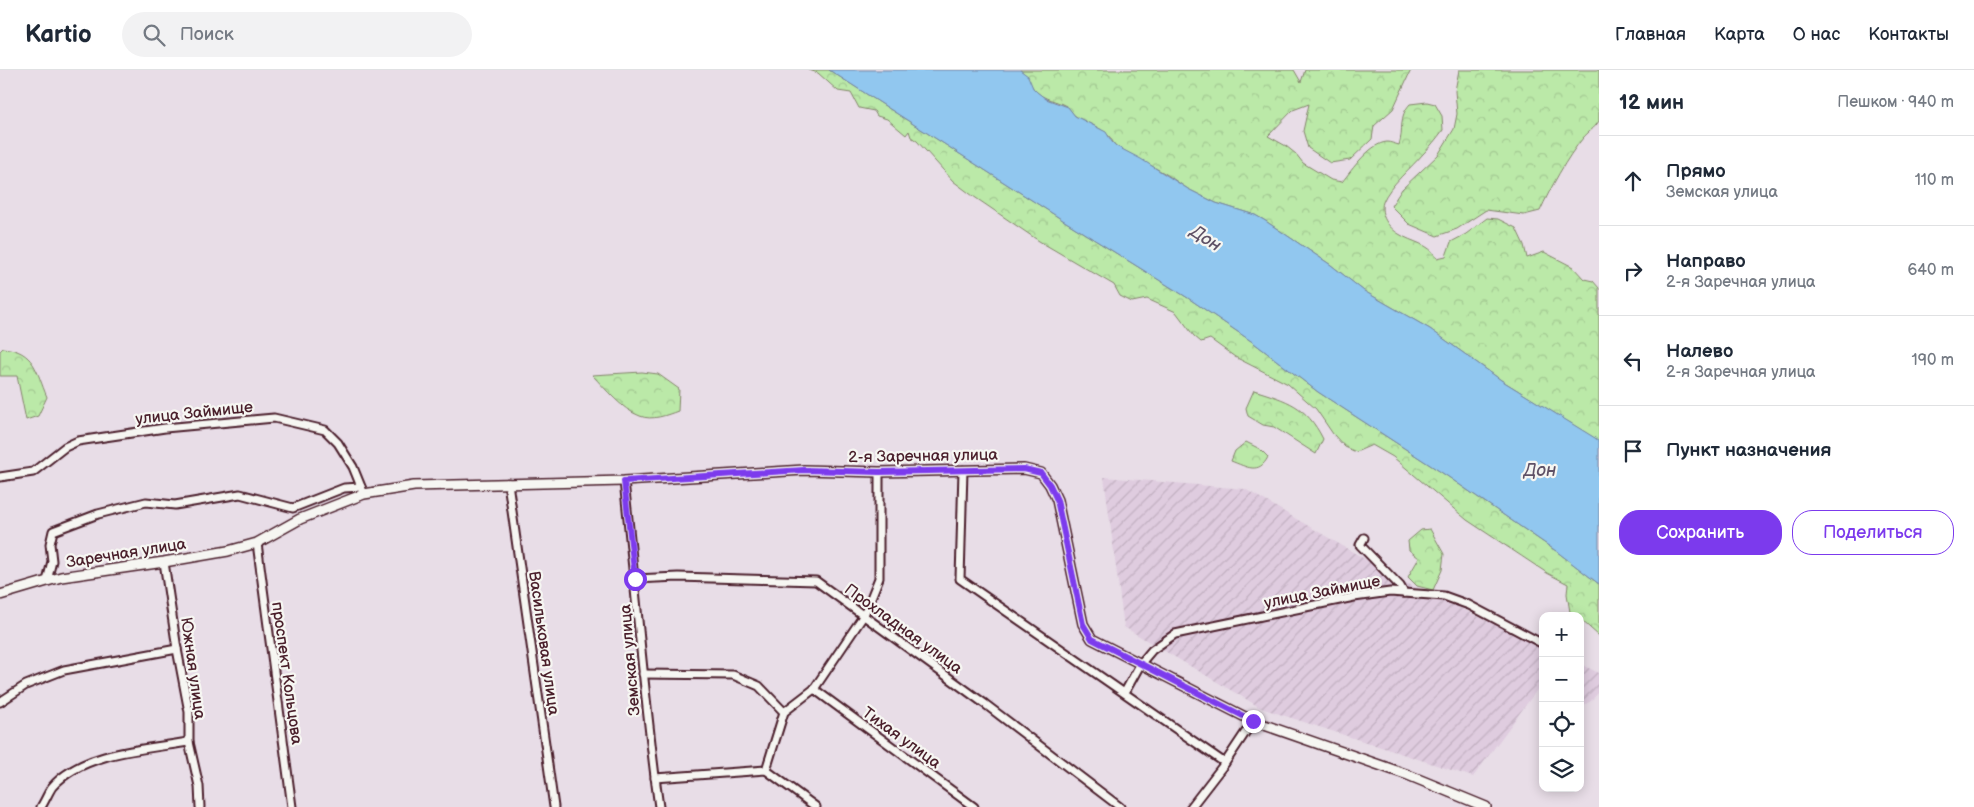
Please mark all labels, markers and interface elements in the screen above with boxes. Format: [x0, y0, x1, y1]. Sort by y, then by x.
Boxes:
search box [122, 12, 472, 57]
text: Kartio [25, 20, 92, 49]
icon: search [140, 21, 168, 49]
text: Поиск [180, 23, 234, 46]
text: Главная [1615, 24, 1686, 45]
text: Карта [1714, 24, 1765, 45]
text: О нас [1793, 24, 1840, 45]
text: Контакты [1868, 24, 1949, 45]
text: 12 мин [1619, 90, 1684, 115]
text: Пешком · 940 m [1837, 93, 1954, 112]
text: Прямо [1666, 160, 1726, 183]
icon: ahead [1619, 167, 1647, 195]
text: 110 m [1915, 171, 1954, 190]
text: Земская улица [1666, 183, 1778, 202]
water label: Дон [1186, 220, 1225, 256]
text: Направо [1666, 250, 1746, 273]
icon: right [1619, 257, 1647, 285]
text: 640 m [1908, 261, 1954, 280]
text: 2-я Заречная улица [1666, 273, 1816, 292]
text: Налево [1666, 340, 1733, 363]
icon: left [1619, 347, 1647, 375]
text: 190 m [1912, 351, 1954, 370]
text: 2-я Заречная улица [1666, 363, 1816, 382]
street label: улица Займище [134, 398, 254, 429]
icon: arrive [1619, 437, 1647, 465]
text: Пункт назначения [1666, 439, 1831, 462]
street label: 2-я Заречная улица [848, 446, 998, 467]
water label: Дон [1523, 460, 1556, 481]
button: Сохранить [1619, 510, 1782, 555]
button: Поделиться [1792, 510, 1954, 555]
street label: Заречная улица [65, 535, 188, 572]
route start [624, 568, 647, 591]
street label: Васильковая улица [524, 570, 563, 717]
street label: улица Займище [1263, 572, 1382, 613]
street label: Прохладная улица [841, 580, 966, 679]
street label: проспект Кольцова [267, 601, 306, 746]
street label: Земская улица [616, 603, 645, 716]
map controls [1539, 612, 1584, 792]
button: + [1539, 612, 1584, 657]
street label: Южная улица [176, 616, 209, 721]
button: − [1539, 657, 1584, 702]
button: locate [1539, 702, 1584, 747]
street label: Тихая улица [858, 703, 944, 773]
route end [1242, 710, 1265, 733]
button: layers [1539, 747, 1584, 792]

